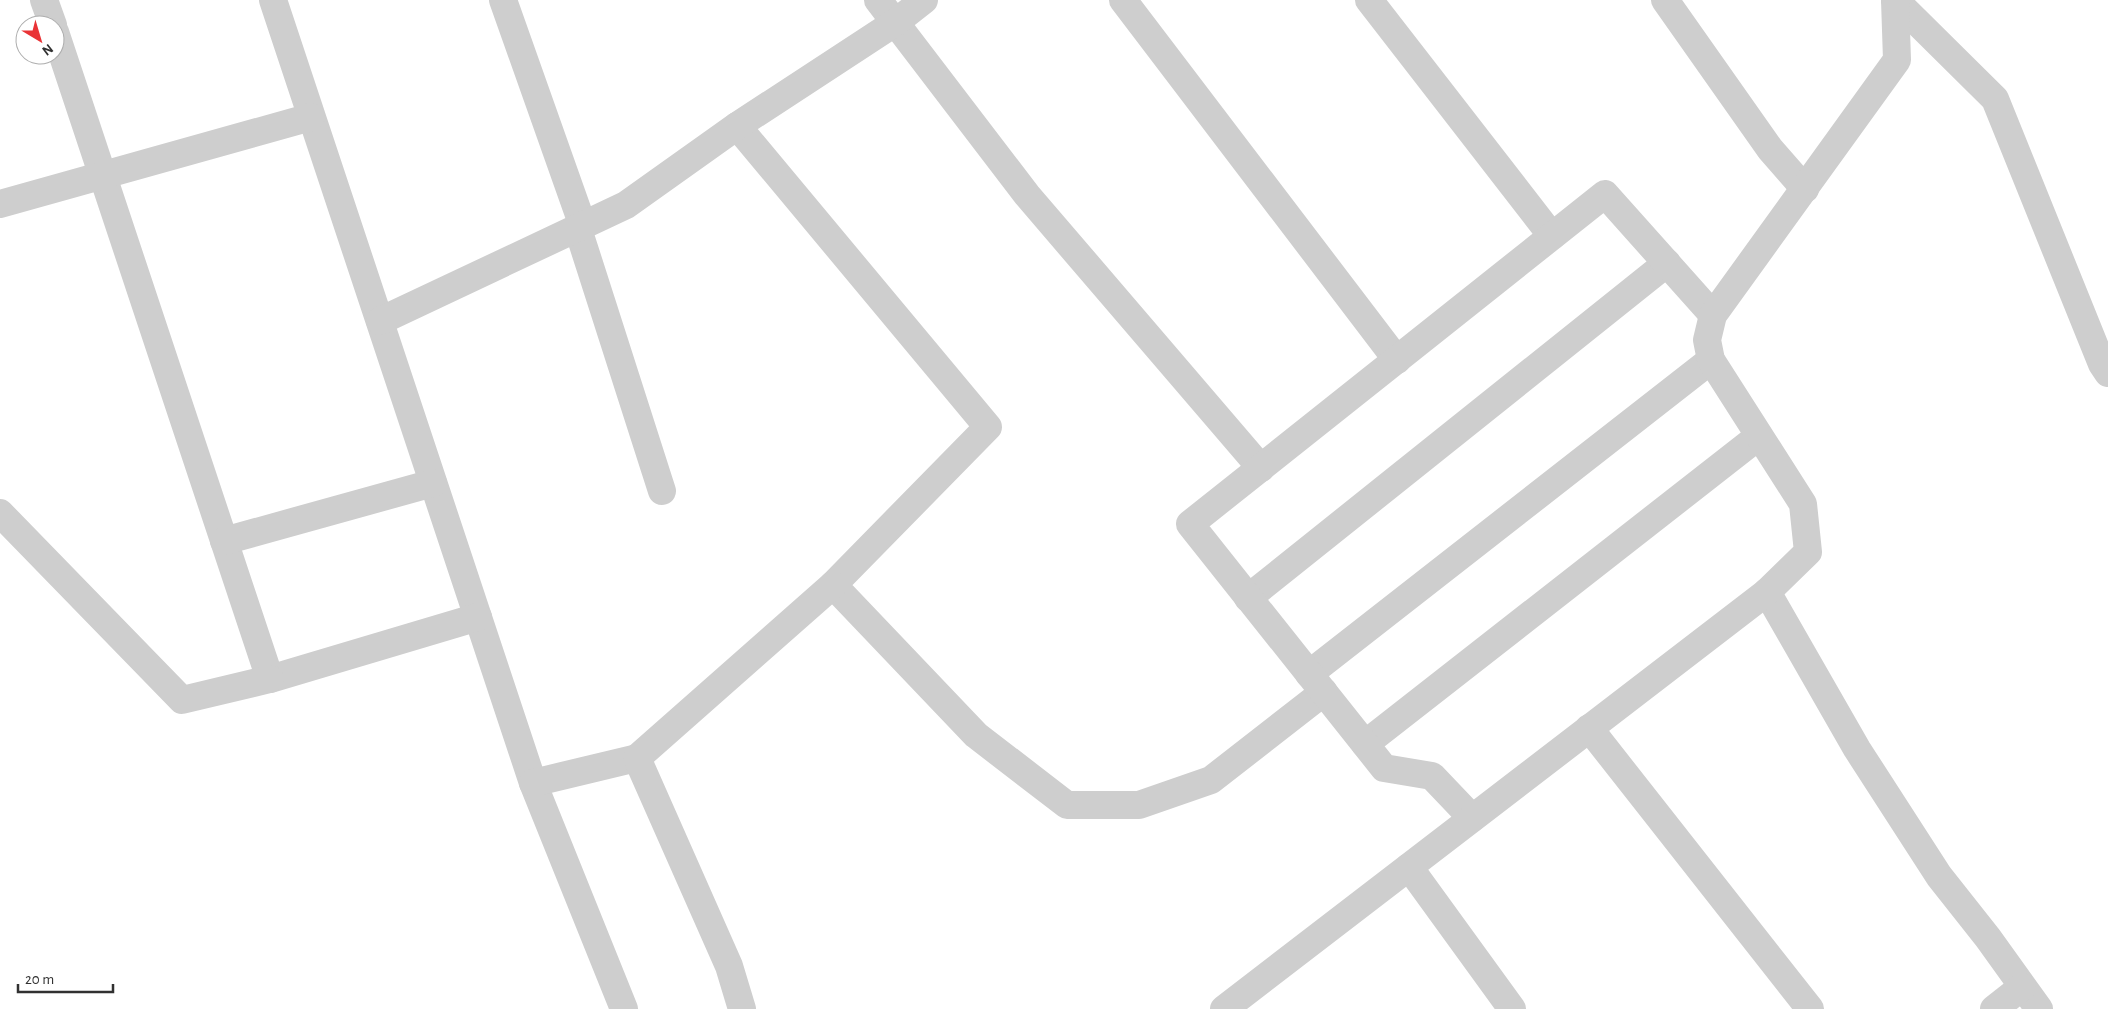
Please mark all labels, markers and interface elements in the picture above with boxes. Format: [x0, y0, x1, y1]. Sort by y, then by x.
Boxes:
north arrow [15, 15, 65, 65]
text: N [39, 41, 56, 58]
scale bar [18, 962, 112, 994]
text: 20 m [25, 972, 54, 987]

